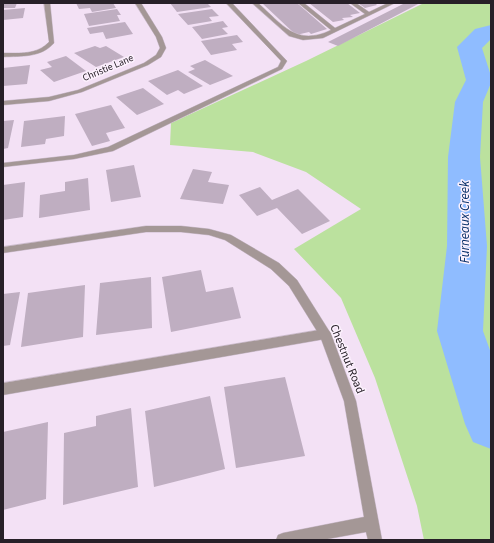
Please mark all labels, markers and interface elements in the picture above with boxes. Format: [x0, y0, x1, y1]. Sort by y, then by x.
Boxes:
street label: Christie Lane [80, 51, 136, 85]
water label: Furneaux Creek [456, 180, 474, 263]
street label: Chestnut Road [325, 322, 369, 396]

